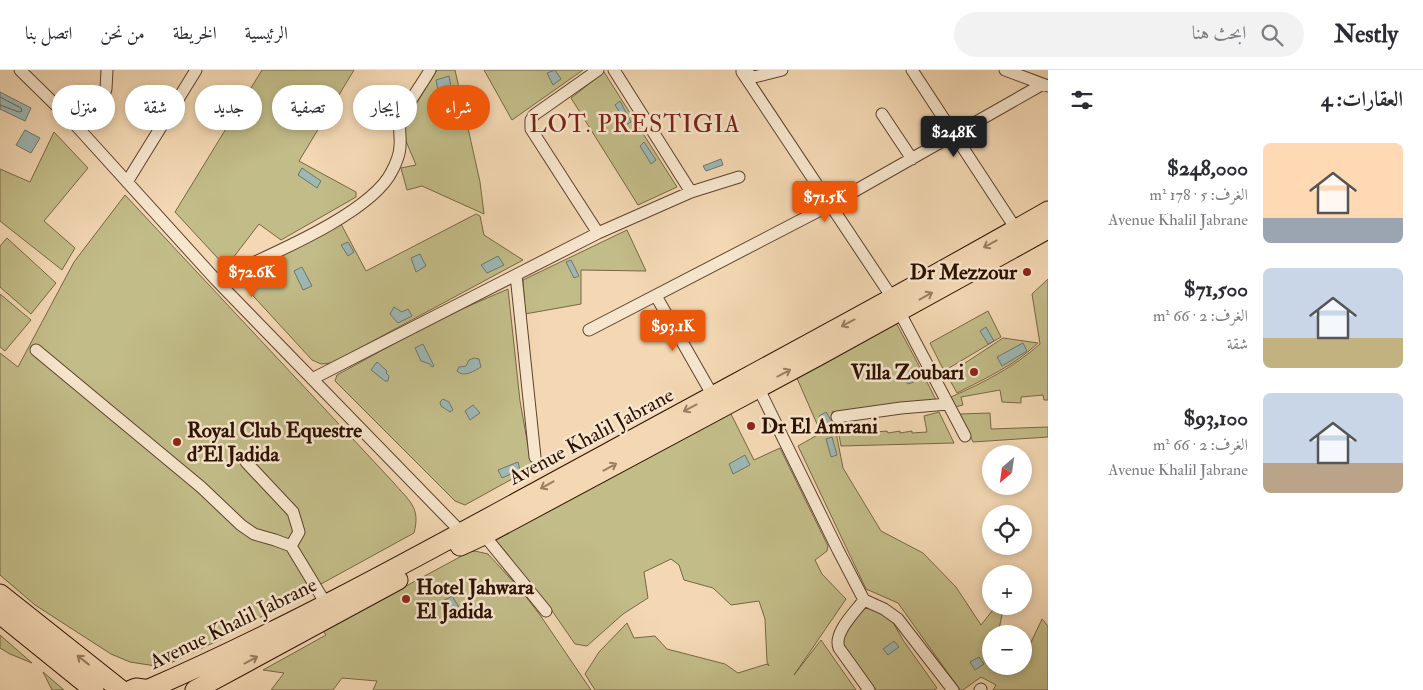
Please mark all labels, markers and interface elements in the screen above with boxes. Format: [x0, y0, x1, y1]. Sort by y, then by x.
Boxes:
search box [954, 12, 1304, 57]
text: Nestly [1334, 19, 1398, 50]
text: ابحث هنا [1192, 21, 1246, 45]
icon: search [1258, 21, 1286, 49]
text: اتصل بنا [25, 22, 72, 45]
text: من نحن [100, 22, 145, 45]
text: الخريطة [173, 22, 217, 45]
text: الرئيسية [245, 22, 288, 45]
chip: منزل [52, 85, 115, 130]
chip: شقة [125, 85, 185, 130]
chip: جديد [195, 85, 262, 130]
chip: تصفية [272, 85, 343, 130]
chip: إيجار [353, 85, 417, 130]
chip: شراء [427, 85, 490, 130]
icon: filters [1068, 86, 1096, 114]
text: العقارات: 4 [1321, 86, 1403, 113]
district label: LOT. PRESTIGIA [529, 109, 741, 140]
pin: $248K [919, 116, 989, 158]
text: $248K [932, 122, 976, 142]
text: $248,000 [1167, 155, 1248, 182]
icon: home [1303, 163, 1363, 223]
pin: $71.5K [784, 180, 866, 223]
text: الغرف: 5 · 178 m² [1150, 185, 1248, 205]
text: $71.5K [803, 187, 847, 207]
text: Avenue Khalil Jabrane [1108, 210, 1248, 230]
one-way arrow [984, 239, 998, 249]
pin: $72.6K [211, 256, 293, 298]
place label: Dr Mezzour [910, 259, 1018, 286]
text: $72.6K [229, 262, 275, 282]
marker: Dr Mezzour [1021, 266, 1033, 278]
text: $71,500 [1184, 276, 1248, 303]
icon: home [1303, 288, 1363, 348]
one-way arrow [919, 291, 934, 301]
text: الغرف: 2 · 66 m² [1153, 306, 1248, 326]
pin: $93.1K [632, 310, 714, 352]
text: $93.1K [651, 316, 695, 336]
one-way arrow [841, 318, 856, 328]
text: شقة [1227, 334, 1248, 354]
place label: Villa Zoubari [850, 359, 964, 386]
marker: Villa Zoubari [968, 366, 980, 378]
one-way arrow [776, 368, 790, 378]
street label: Avenue Khalil Jabrane [503, 381, 679, 492]
one-way arrow [683, 404, 698, 413]
text: $93,100 [1183, 405, 1248, 432]
place label: Dr El Amrani [761, 413, 878, 440]
icon: home [1303, 413, 1363, 473]
place label: Royal Club Equestre d'El Jadida [187, 417, 362, 468]
marker: Dr El Amrani [745, 420, 757, 432]
text: الغرف: 2 · 66 m² [1153, 435, 1248, 455]
marker: Royal Club Equestre d'El Jadida [171, 436, 183, 448]
north arrow [982, 445, 1032, 495]
map controls [982, 445, 1032, 675]
text: Avenue Khalil Jabrane [1108, 460, 1248, 480]
one-way arrow [602, 462, 617, 472]
one-way arrow [540, 481, 555, 491]
button: locate [982, 505, 1032, 555]
button: + [982, 565, 1032, 615]
street label: Avenue Khalil Jabrane [144, 571, 322, 676]
place label: Hotel Jahwara El Jadida [416, 574, 535, 625]
marker: Hotel Jahwara El Jadida [400, 593, 412, 605]
button: − [982, 625, 1032, 675]
one-way arrow [77, 654, 90, 665]
one-way arrow [243, 655, 258, 664]

